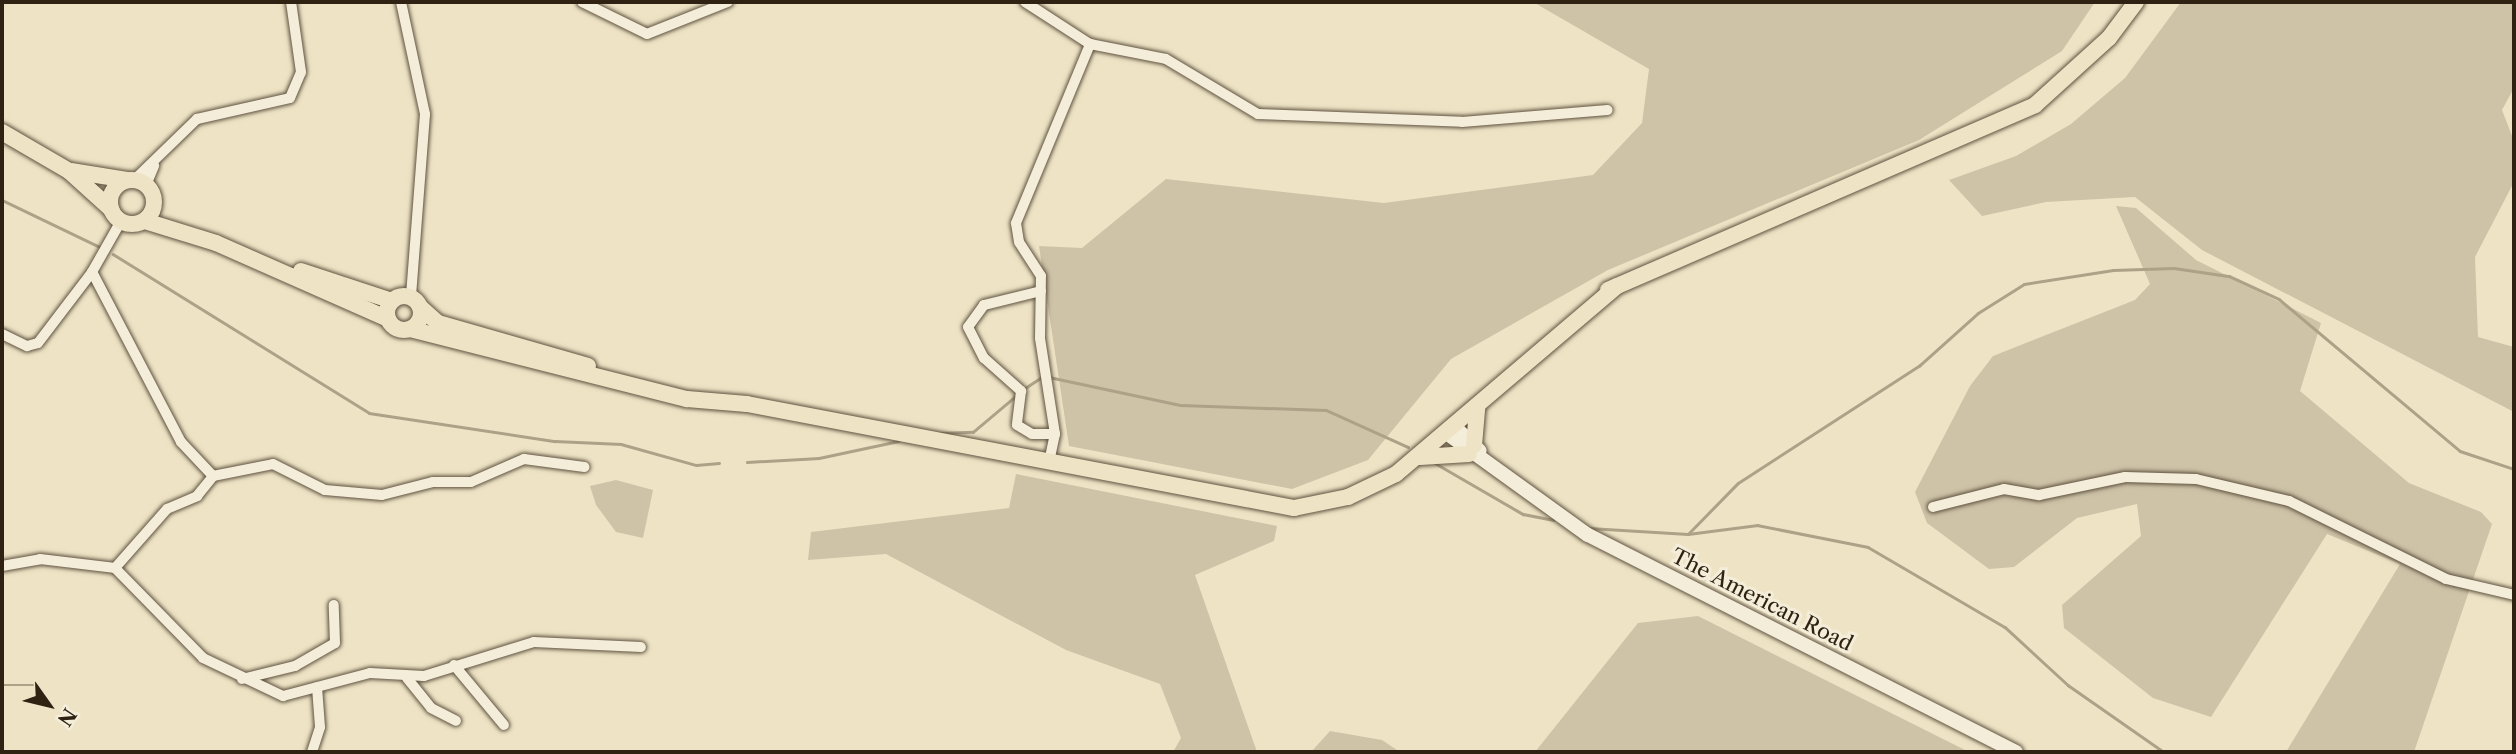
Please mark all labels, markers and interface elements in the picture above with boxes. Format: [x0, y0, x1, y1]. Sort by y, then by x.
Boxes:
street label: The American Road [1667, 543, 1857, 657]
north arrow [14, 670, 84, 740]
text: N [53, 704, 81, 730]

